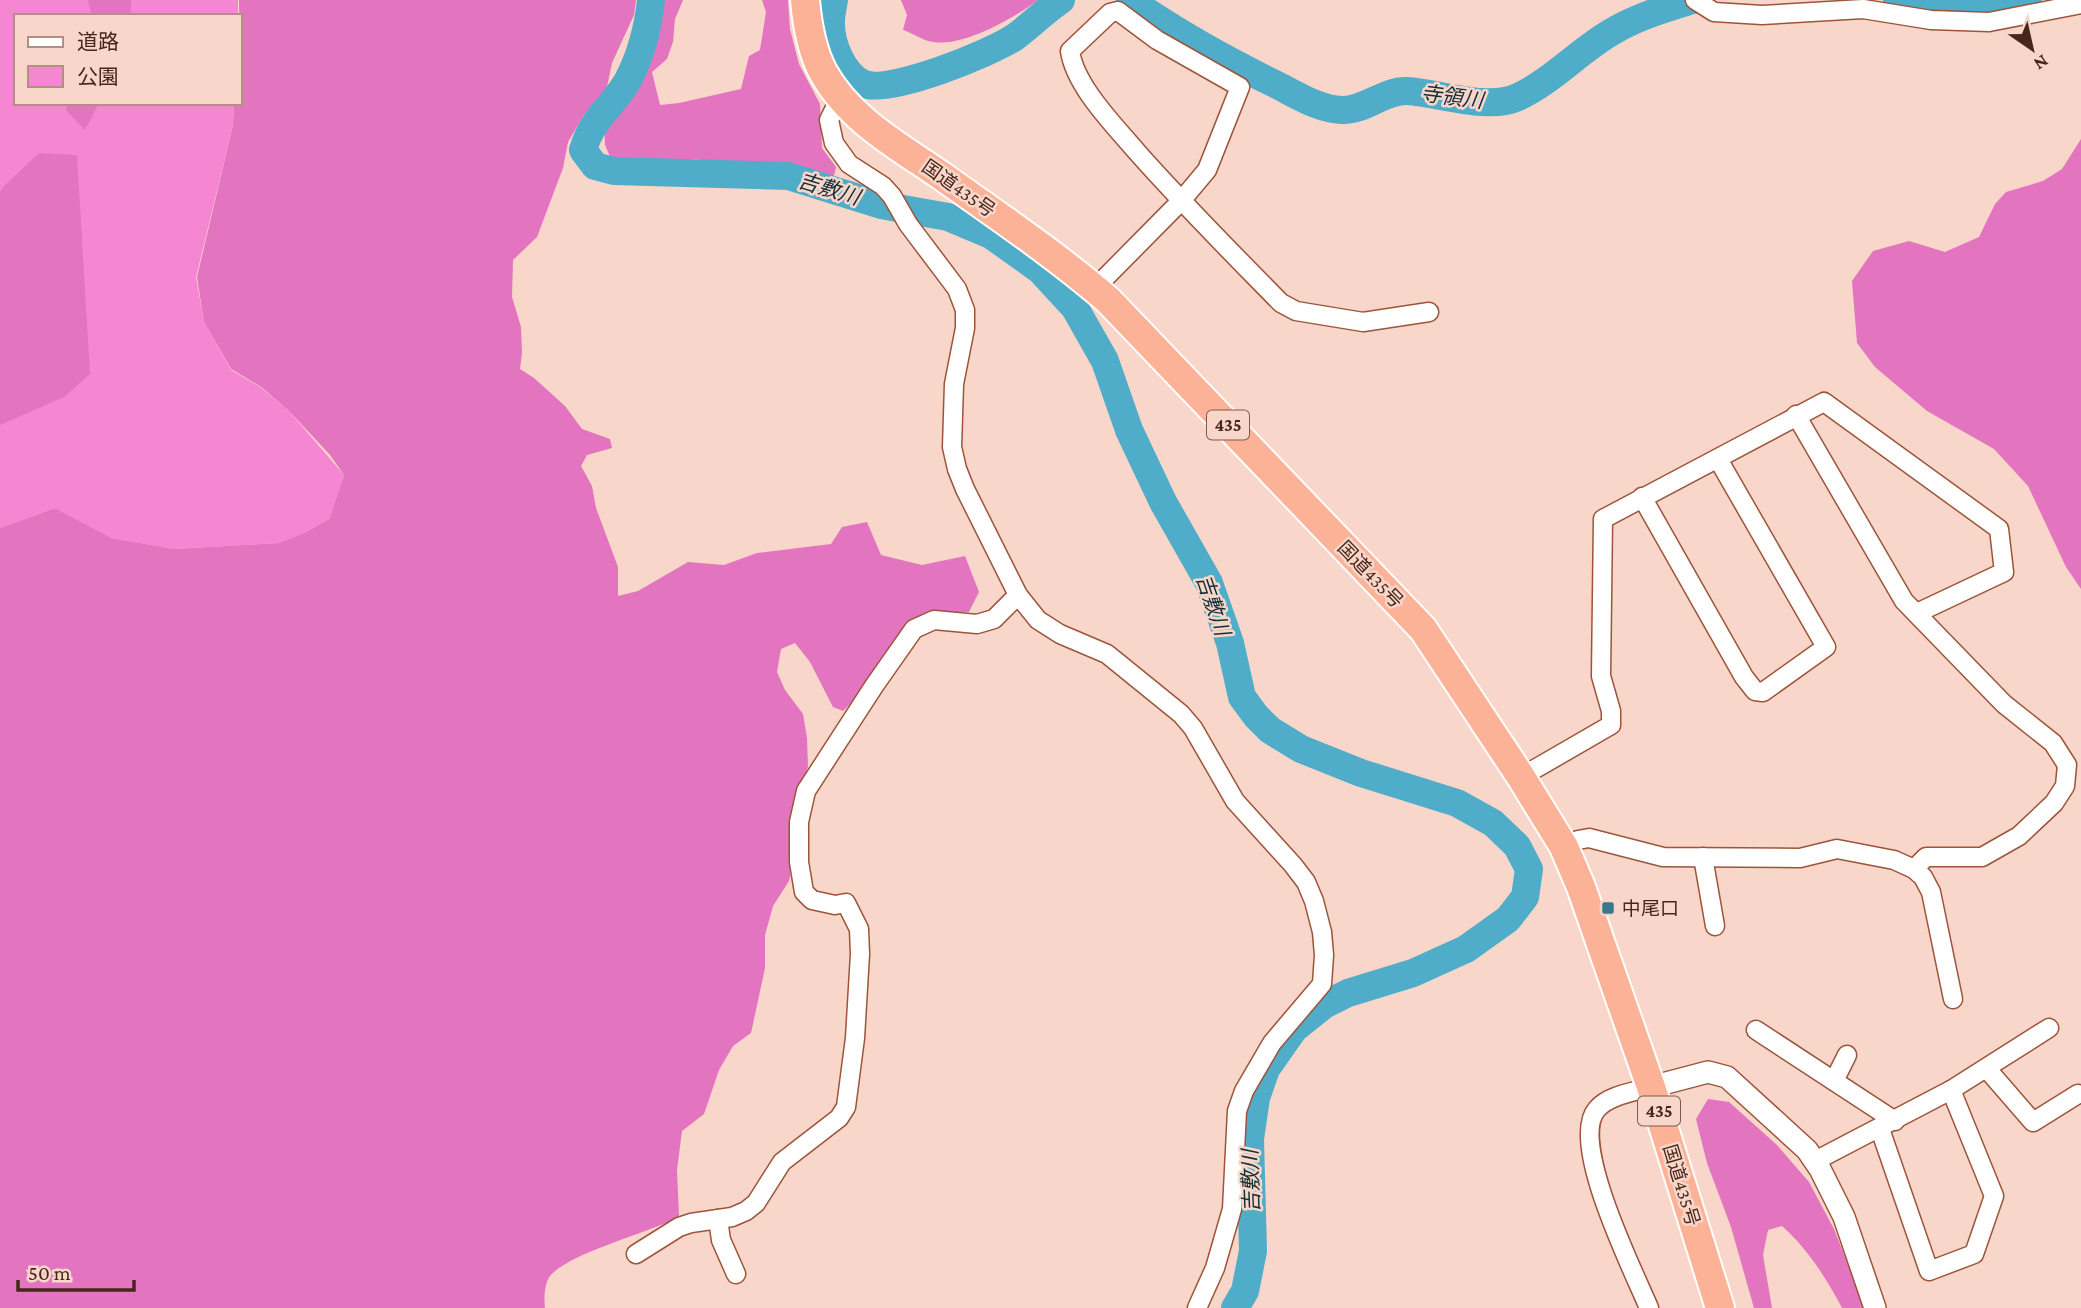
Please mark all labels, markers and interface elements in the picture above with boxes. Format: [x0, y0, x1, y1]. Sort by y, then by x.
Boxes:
legend [14, 14, 242, 105]
north arrow [1997, 14, 2067, 84]
text: 道路 [77, 30, 119, 54]
text: N [2030, 50, 2052, 75]
text: 公園 [77, 65, 119, 89]
water label: 寺領川 [1419, 81, 1487, 113]
street label: 国道435号 [918, 156, 999, 221]
water label: 吉敷川 [795, 168, 865, 210]
road number: 435 [1207, 410, 1249, 440]
street label: 国道435号 [1334, 537, 1408, 612]
water label: 吉敷川 [1191, 571, 1235, 641]
place label: 中尾口 [1622, 898, 1679, 919]
marker: 中尾口 [1600, 900, 1616, 916]
road number: 435 [1638, 1096, 1680, 1126]
street label: 国道435号 [1659, 1142, 1704, 1229]
water label: 吉敷川 [1238, 1147, 1264, 1213]
scale bar [18, 1248, 133, 1292]
text: 50 m [28, 1261, 71, 1285]

